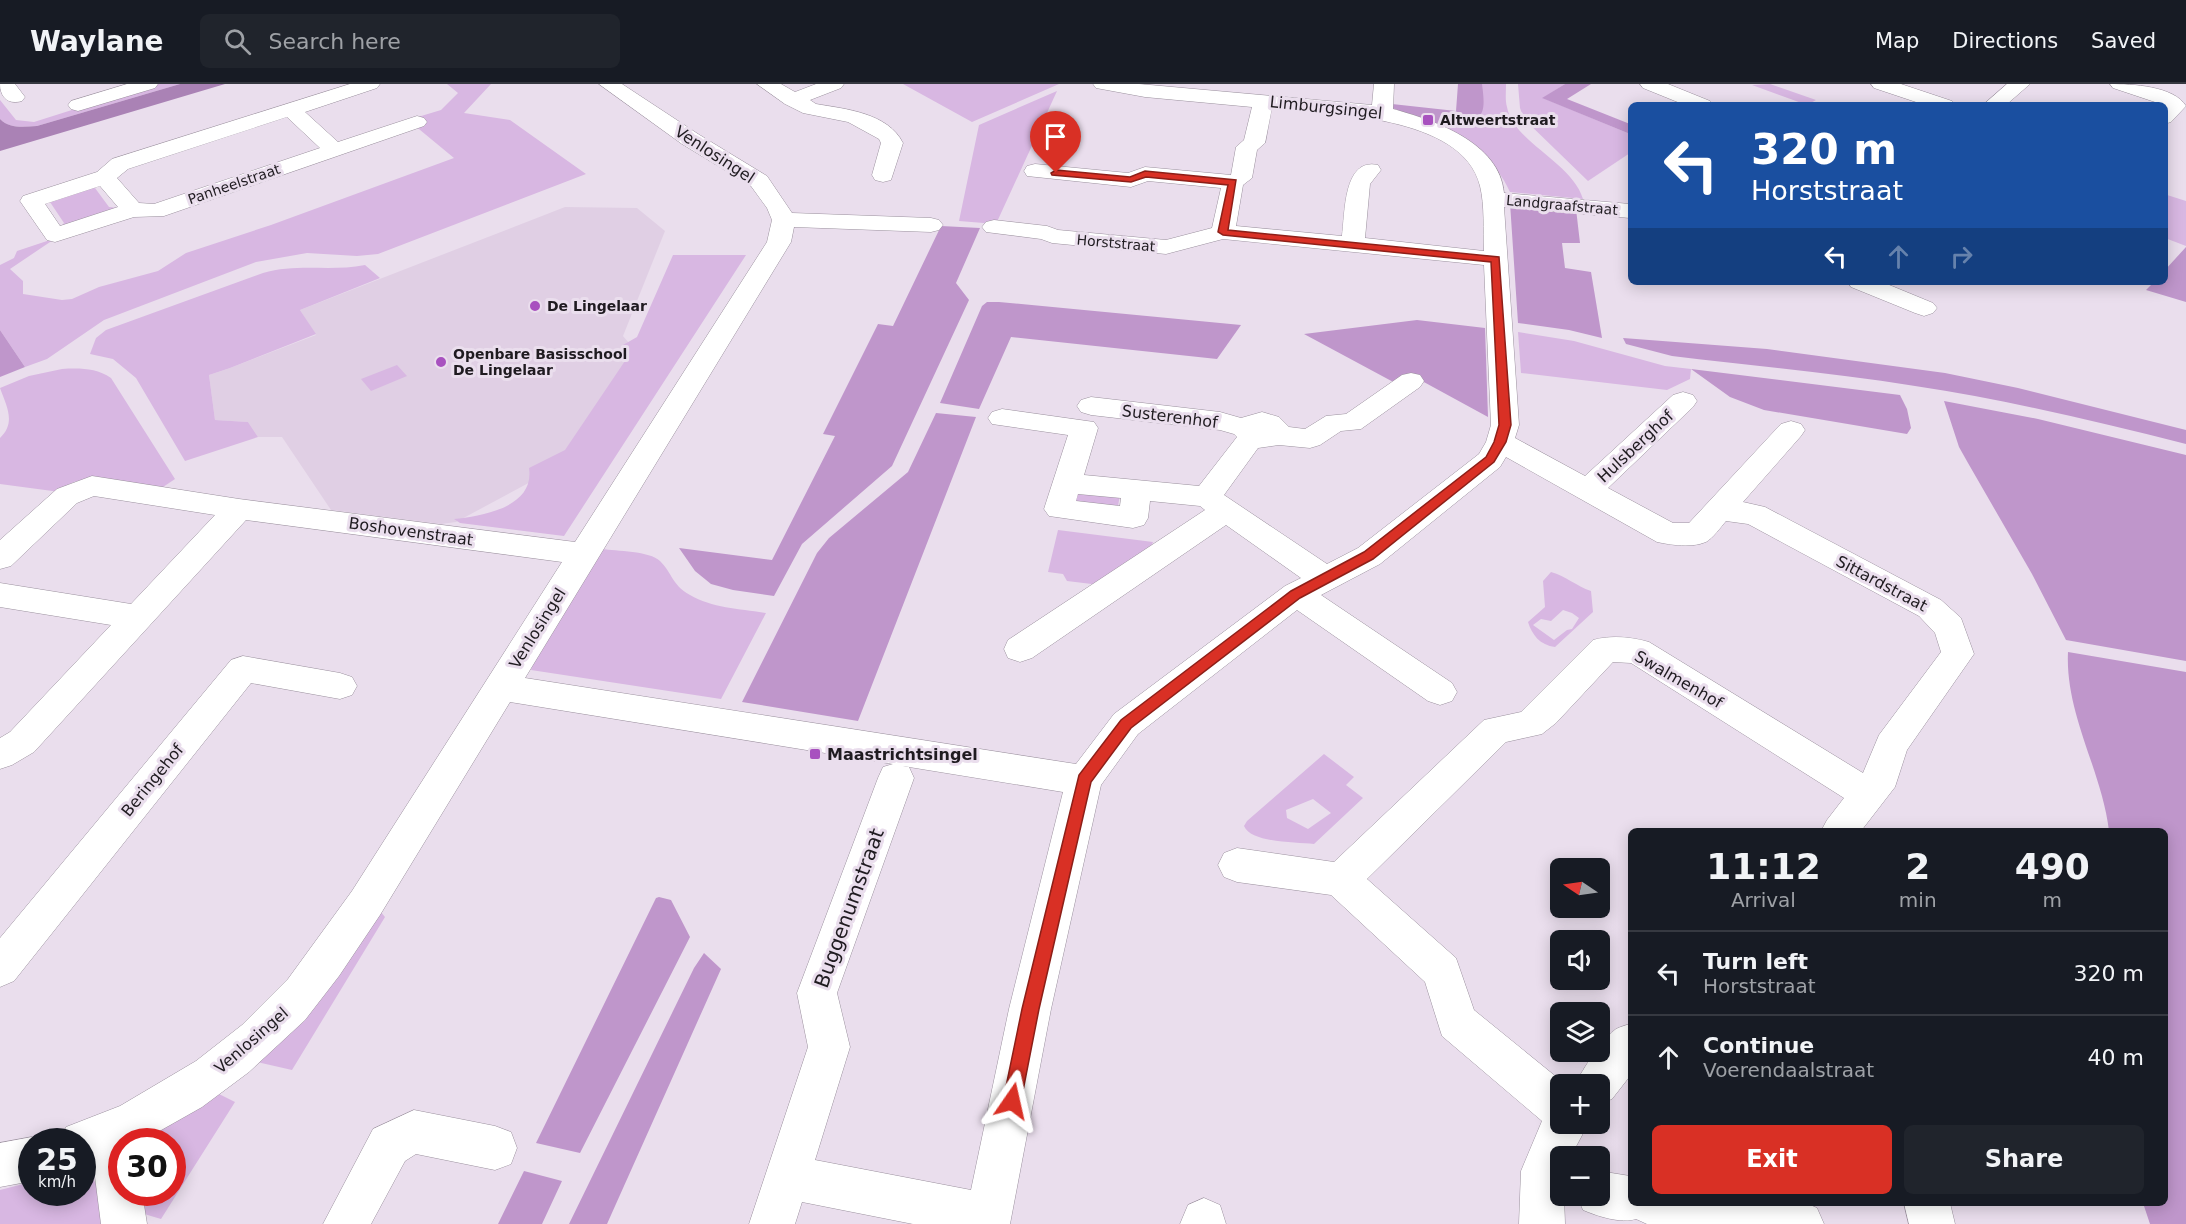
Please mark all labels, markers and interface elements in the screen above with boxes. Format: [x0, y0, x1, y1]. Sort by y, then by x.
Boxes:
search box [200, 14, 620, 68]
text: Waylane [30, 25, 164, 58]
icon: search [221, 25, 254, 58]
text: Search here [269, 29, 401, 54]
text: Map [1875, 29, 1919, 53]
text: Directions [1952, 29, 2058, 53]
text: Saved [2091, 29, 2156, 53]
street label: Limburgsingel [1269, 92, 1383, 123]
pin [1030, 111, 1081, 173]
place label: Altweertstraat [1440, 112, 1556, 128]
marker: Altweertstraat [1421, 113, 1435, 127]
icon: arrive [1039, 120, 1072, 153]
street label: Venlosingel [671, 122, 758, 187]
text: 320 m [1751, 125, 1897, 174]
icon: left [1652, 126, 1730, 204]
street label: Panheelstraat [186, 161, 283, 207]
text: Horststraat [1751, 175, 1903, 206]
street label: Landgraafstraat [1505, 192, 1619, 218]
street label: Horststraat [1076, 232, 1156, 254]
icon: left [1819, 240, 1852, 273]
icon: ahead [1882, 240, 1915, 273]
icon: right [1945, 240, 1978, 273]
place label: De Lingelaar [547, 298, 647, 314]
marker: De Lingelaar [528, 299, 542, 313]
place label: Openbare Basisschool De Lingelaar [453, 346, 627, 378]
marker: Openbare Basisschool De Lingelaar [434, 355, 448, 369]
street label: Susterenhof [1121, 401, 1219, 432]
street label: Hulsberghof [1593, 406, 1678, 486]
street label: Boshovenstraat [347, 513, 474, 550]
street label: Sittardstraat [1833, 551, 1931, 615]
street label: Venlosingel [505, 585, 570, 672]
street label: Swalmenhof [1631, 647, 1727, 713]
street label: Beringehof [117, 740, 188, 820]
place label: Maastrichtsingel [827, 745, 978, 764]
marker: Maastrichtsingel [808, 747, 822, 761]
street label: Buggenumstraat [809, 825, 889, 991]
text: 11:12 [1706, 846, 1821, 887]
text: 2 [1905, 846, 1930, 887]
text: 490 [2015, 846, 2090, 887]
north arrow [1550, 858, 1610, 918]
map controls [1550, 858, 1610, 1206]
text: Arrival [1731, 888, 1796, 912]
text: min [1899, 888, 1937, 912]
text: m [2043, 888, 2062, 912]
button: sound [1550, 930, 1610, 990]
text: Turn left [1703, 949, 1808, 974]
icon: left [1652, 957, 1685, 990]
text: 320 m [2074, 961, 2144, 986]
text: Horststraat [1703, 974, 1816, 998]
button: layers [1550, 1002, 1610, 1062]
street label: Venlosingel [211, 1003, 292, 1077]
text: Continue [1703, 1033, 1814, 1058]
icon: ahead [1652, 1041, 1685, 1074]
text: 40 m [2088, 1045, 2144, 1070]
text: Voerendaalstraat [1703, 1058, 1874, 1082]
position arrow [980, 1069, 1044, 1133]
button: + [1550, 1074, 1610, 1134]
button: Exit [1652, 1125, 1892, 1194]
button: Share [1904, 1125, 2144, 1194]
speed limit sign: 30 [108, 1128, 186, 1206]
text: 25 [36, 1142, 78, 1177]
button: − [1550, 1146, 1610, 1206]
text: km/h [38, 1173, 76, 1191]

